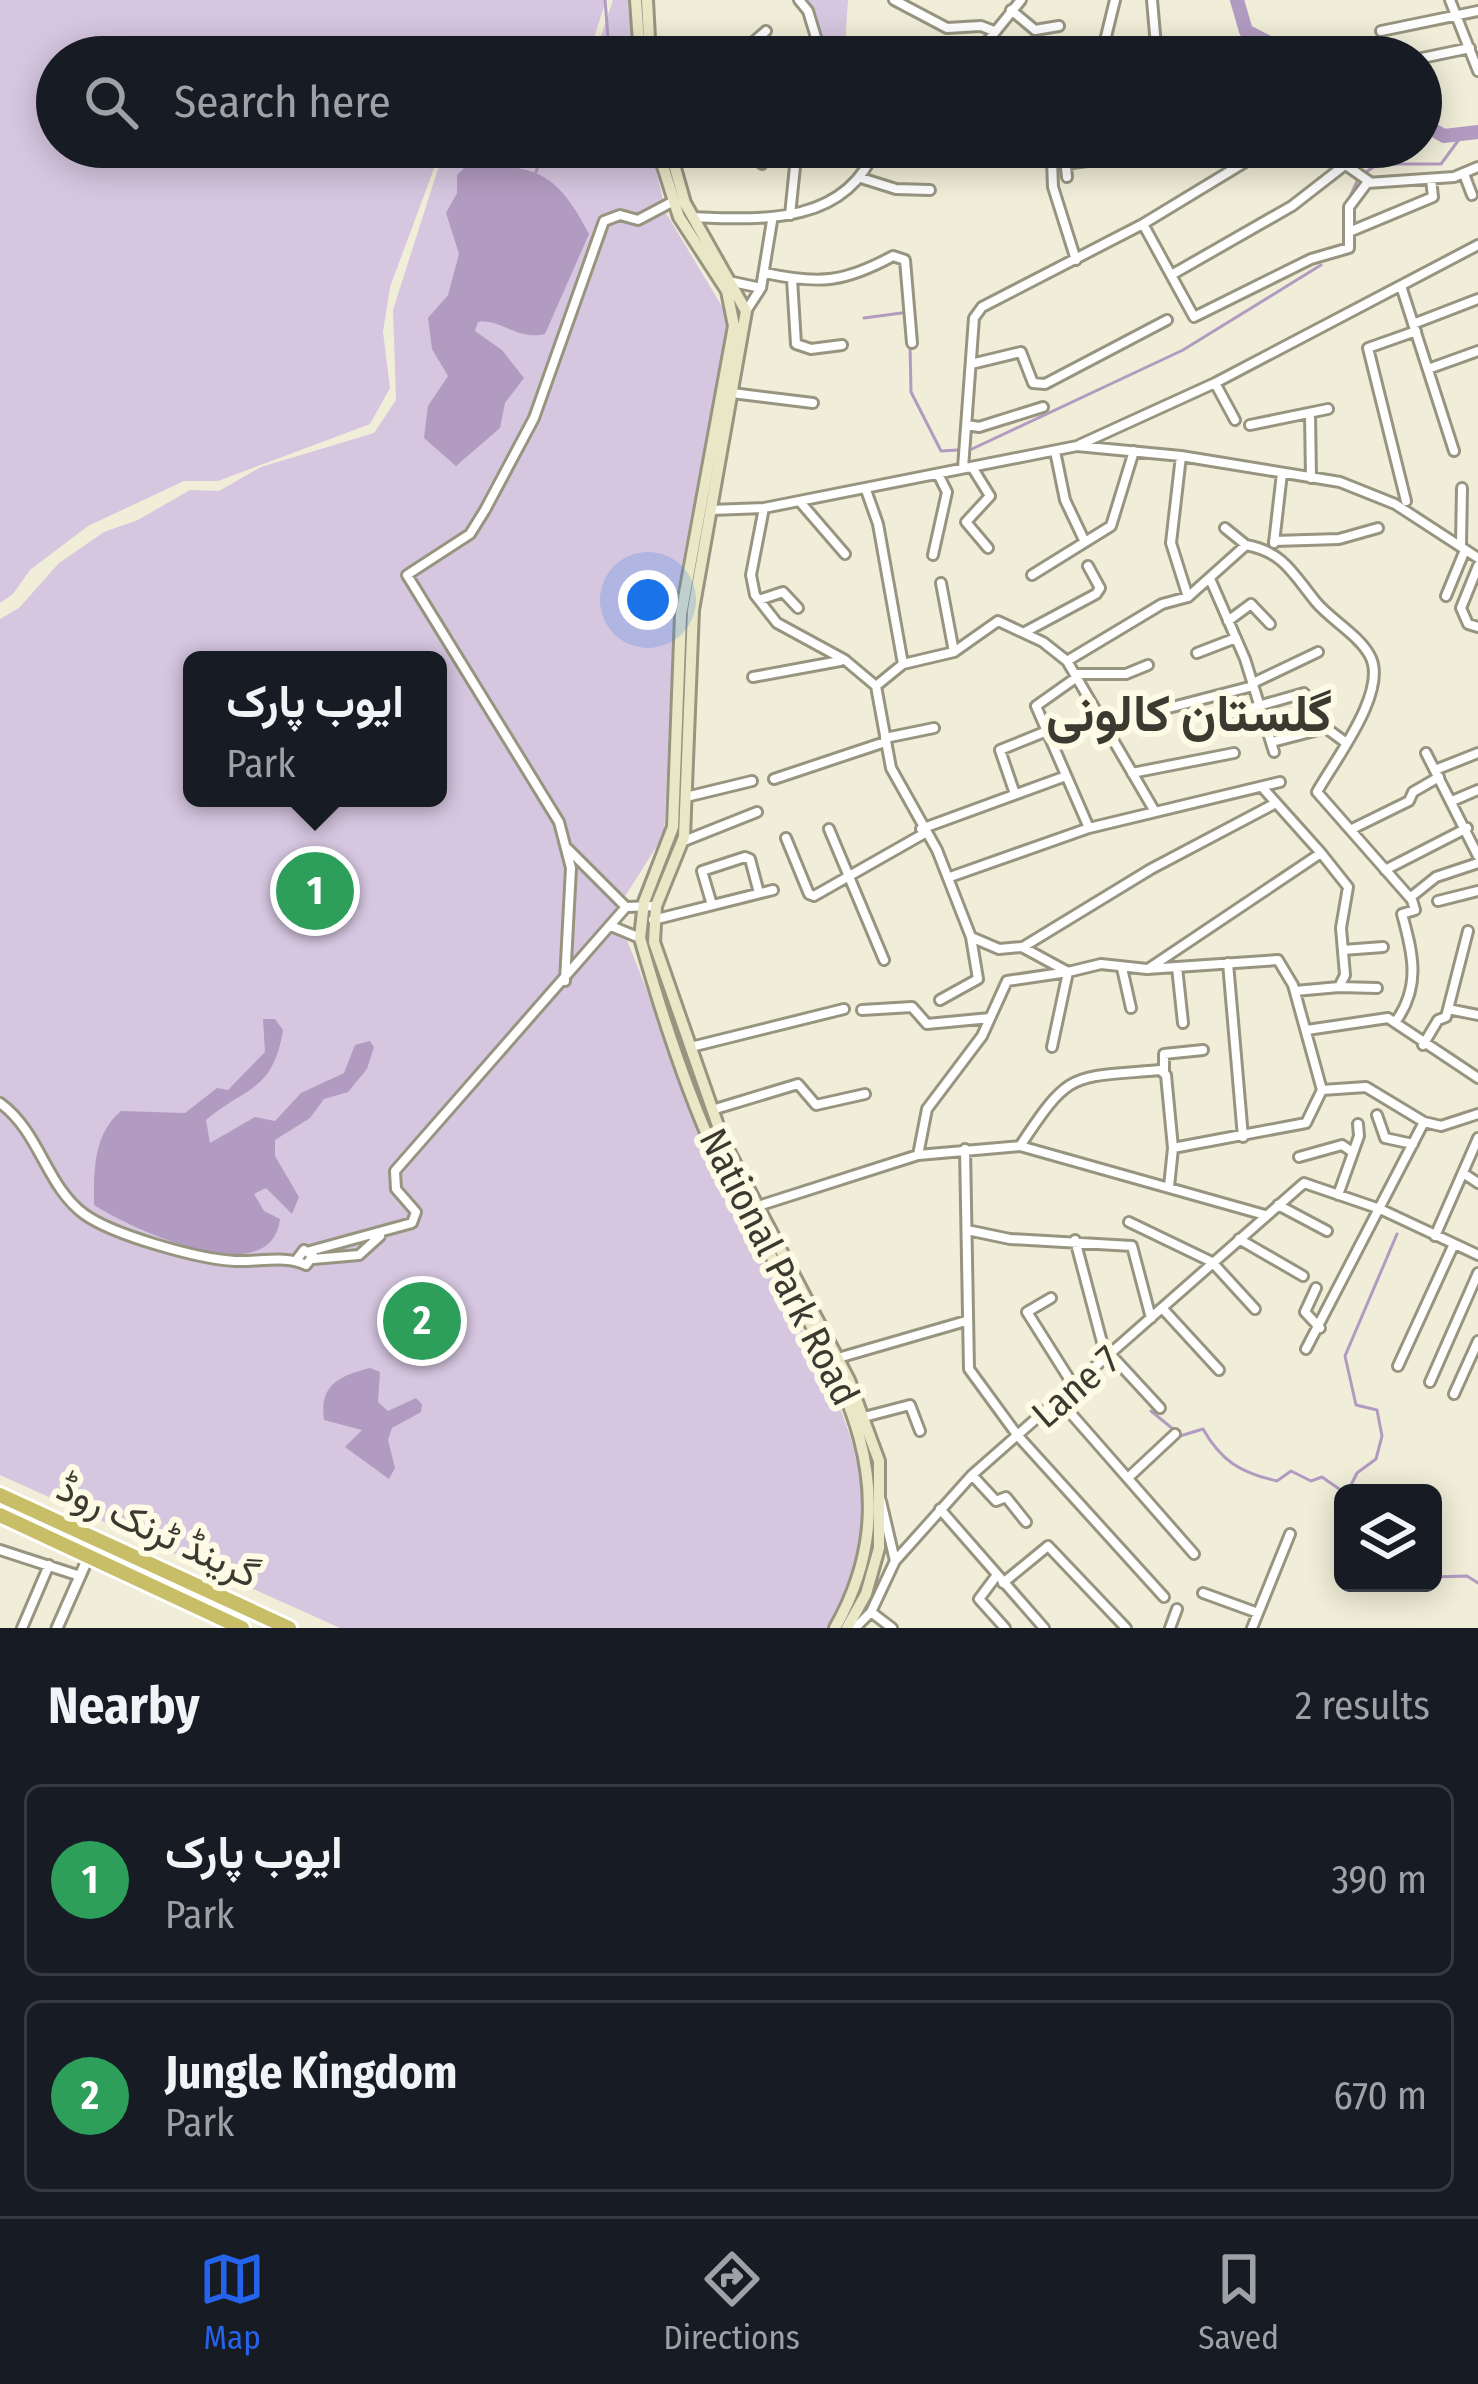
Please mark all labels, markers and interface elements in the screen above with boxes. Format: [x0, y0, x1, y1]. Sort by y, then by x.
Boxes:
search box [36, 36, 1442, 168]
icon: search [78, 69, 144, 135]
text: Search here [174, 75, 391, 129]
your location [618, 570, 678, 630]
popup [183, 651, 447, 807]
text: ایوب پارک [226, 675, 404, 729]
district label: گلستان کالونی [1046, 683, 1332, 745]
text: Park [226, 741, 295, 787]
pin: 1 [276, 846, 354, 936]
street label: National Park Road [690, 1121, 868, 1413]
pin: 2 [383, 1276, 461, 1366]
street label: Lane 7 [1023, 1337, 1129, 1437]
street label: گرینڈ ٹرنک روڈ [49, 1464, 266, 1599]
map controls [1334, 1484, 1442, 1592]
button: layers [1334, 1484, 1442, 1592]
text: Nearby [48, 1675, 200, 1737]
text: 2 results [1295, 1683, 1430, 1729]
text: ایوب پارک [165, 1826, 343, 1880]
text: 1 [82, 1857, 98, 1903]
text: 390 m [1331, 1857, 1427, 1903]
text: Park [165, 1892, 234, 1938]
text: Jungle Kingdom [165, 2046, 457, 2100]
text: 2 [81, 2073, 99, 2119]
text: 670 m [1334, 2073, 1427, 2119]
text: Park [165, 2100, 234, 2146]
tab: Map [199, 2246, 265, 2358]
tab: Directions [663, 2246, 800, 2358]
tab: Saved [1198, 2246, 1279, 2358]

